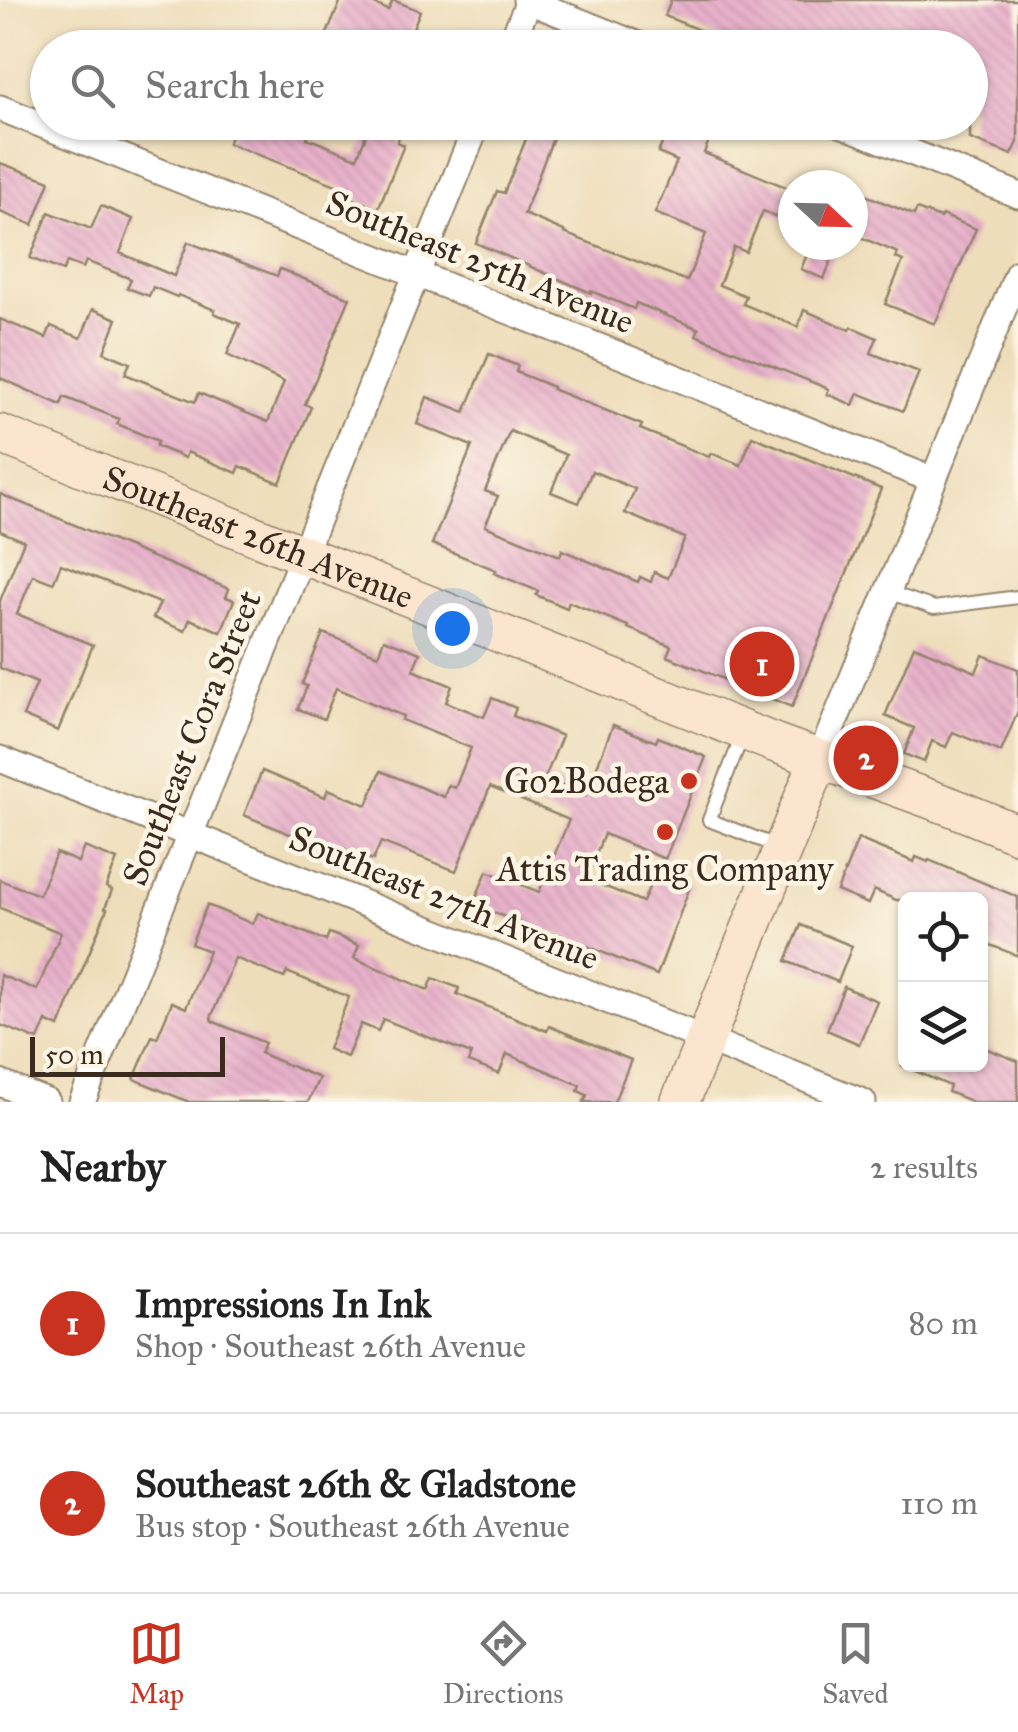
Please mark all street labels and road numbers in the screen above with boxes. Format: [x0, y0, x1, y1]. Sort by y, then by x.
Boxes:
street label: Southeast 25th Avenue [320, 181, 640, 343]
street label: Southeast 26th Avenue [97, 456, 420, 618]
street label: Southeast Cora Street [113, 584, 271, 892]
street label: Southeast 27th Avenue [283, 816, 605, 980]

